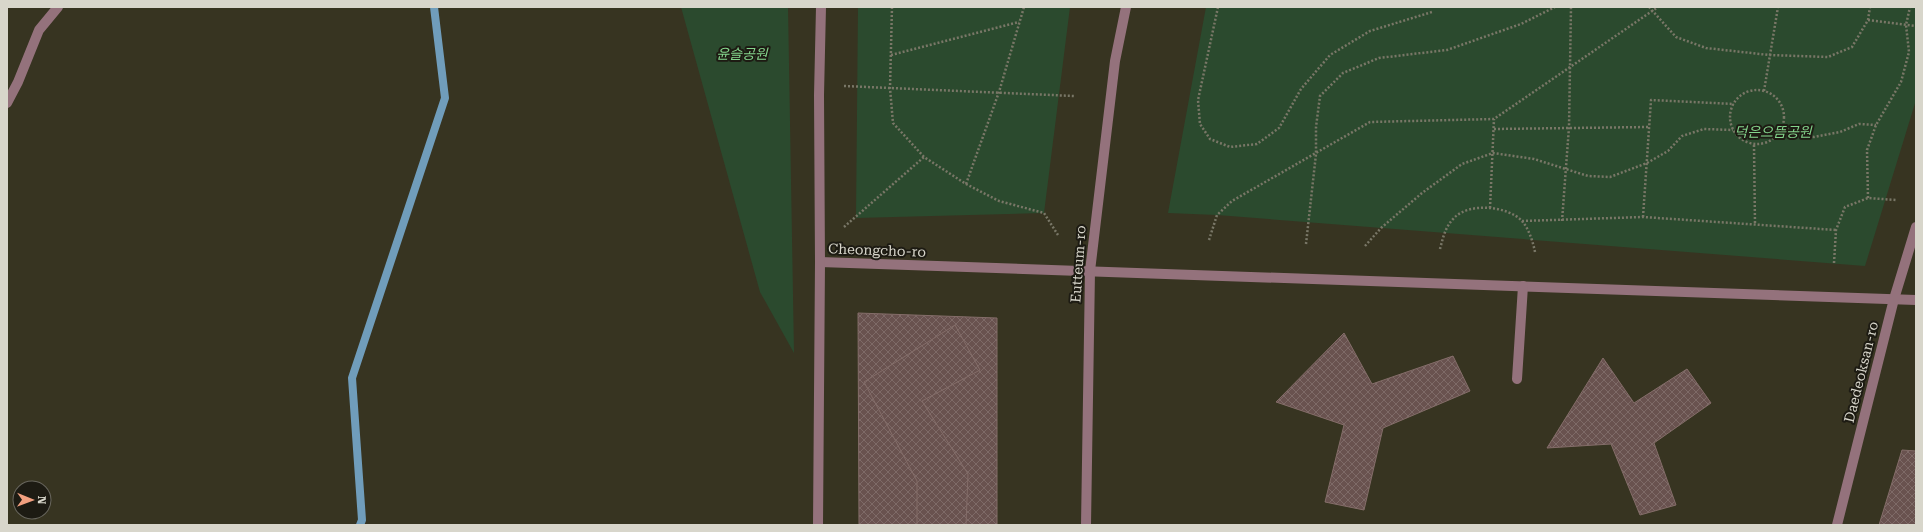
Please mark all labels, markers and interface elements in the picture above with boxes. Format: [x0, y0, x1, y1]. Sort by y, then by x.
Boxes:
park label: 윤슬공원 [716, 46, 769, 62]
park label: 덕은으뜸공원 [1734, 124, 1813, 140]
street label: Eutteum-ro [1067, 225, 1089, 303]
street label: Cheongcho-ro [828, 240, 926, 260]
street label: Daedeoksan-ro [1841, 320, 1881, 424]
north arrow [12, 480, 52, 520]
text: N [35, 496, 48, 505]

